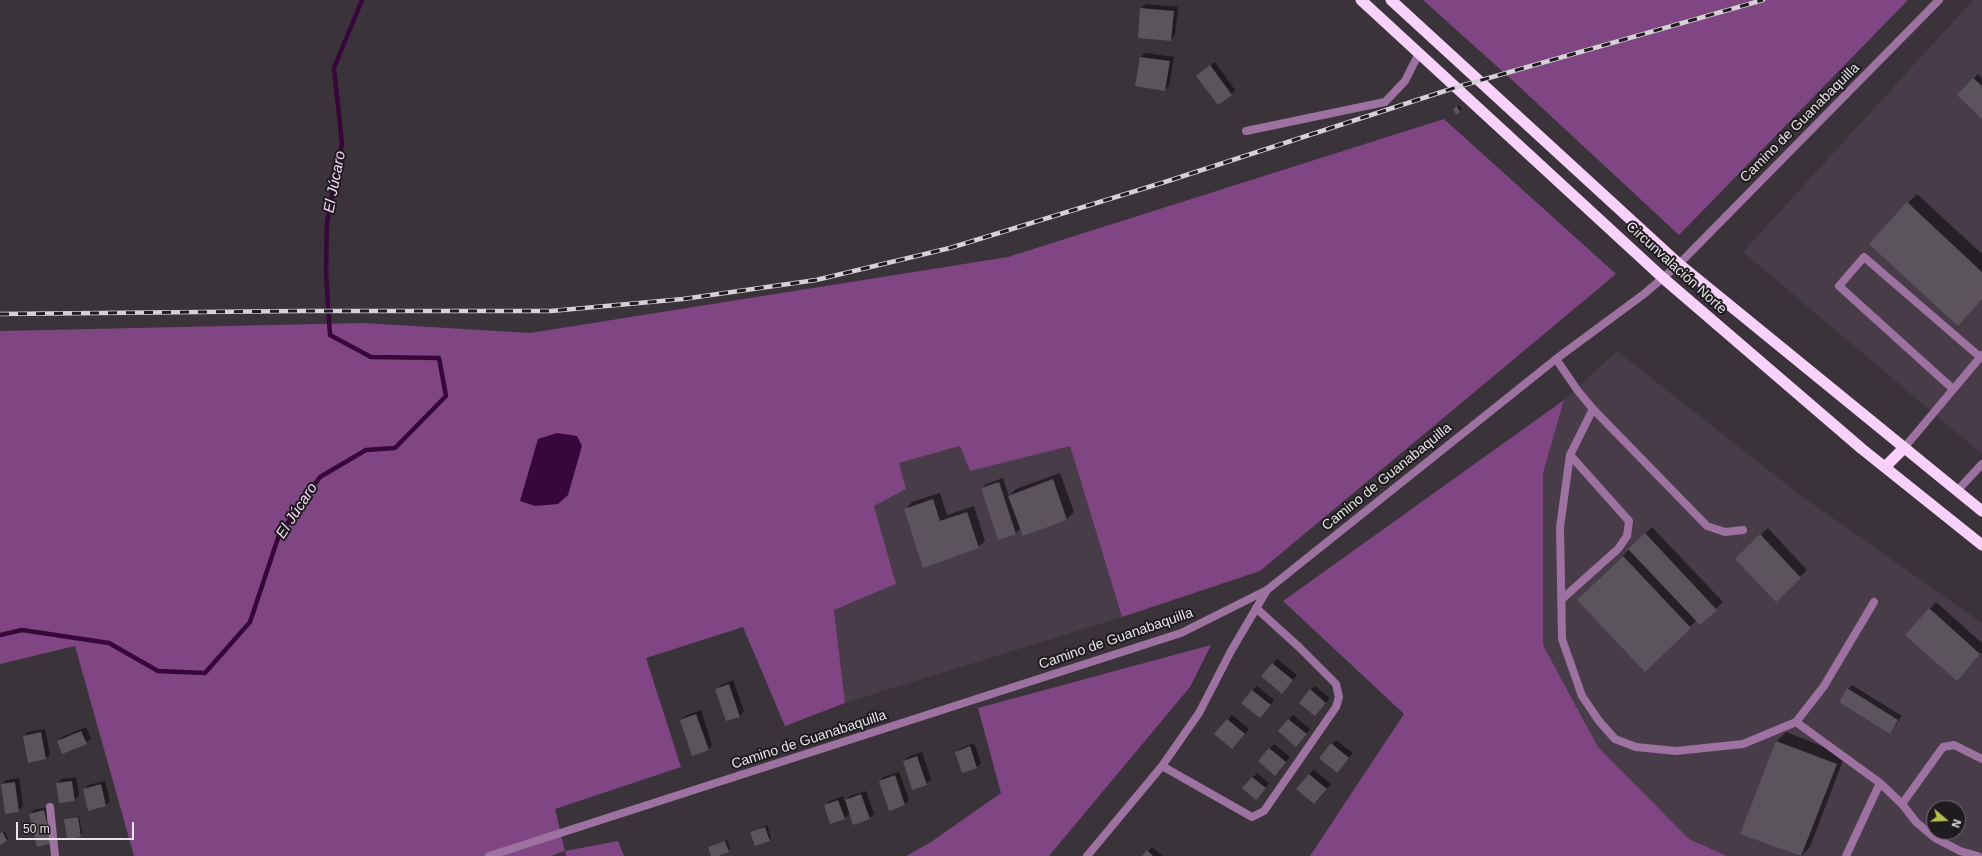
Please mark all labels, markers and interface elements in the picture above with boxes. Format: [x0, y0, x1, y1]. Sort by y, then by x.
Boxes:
street label: Camino de Guanabaquilla [1737, 60, 1863, 186]
water label: El Júcaro [320, 150, 350, 214]
street label: Circunvalación Norte [1622, 218, 1730, 318]
street label: Camino de Guanabaquilla [1319, 420, 1455, 534]
water label: El Júcaro [272, 480, 322, 542]
street label: Camino de Guanabaquilla [1037, 605, 1195, 673]
street label: Camino de Guanabaquilla [729, 707, 889, 773]
north arrow [1926, 800, 1966, 840]
scale bar [18, 814, 136, 840]
text: N [1949, 818, 1963, 829]
text: 50 m [23, 822, 50, 836]

